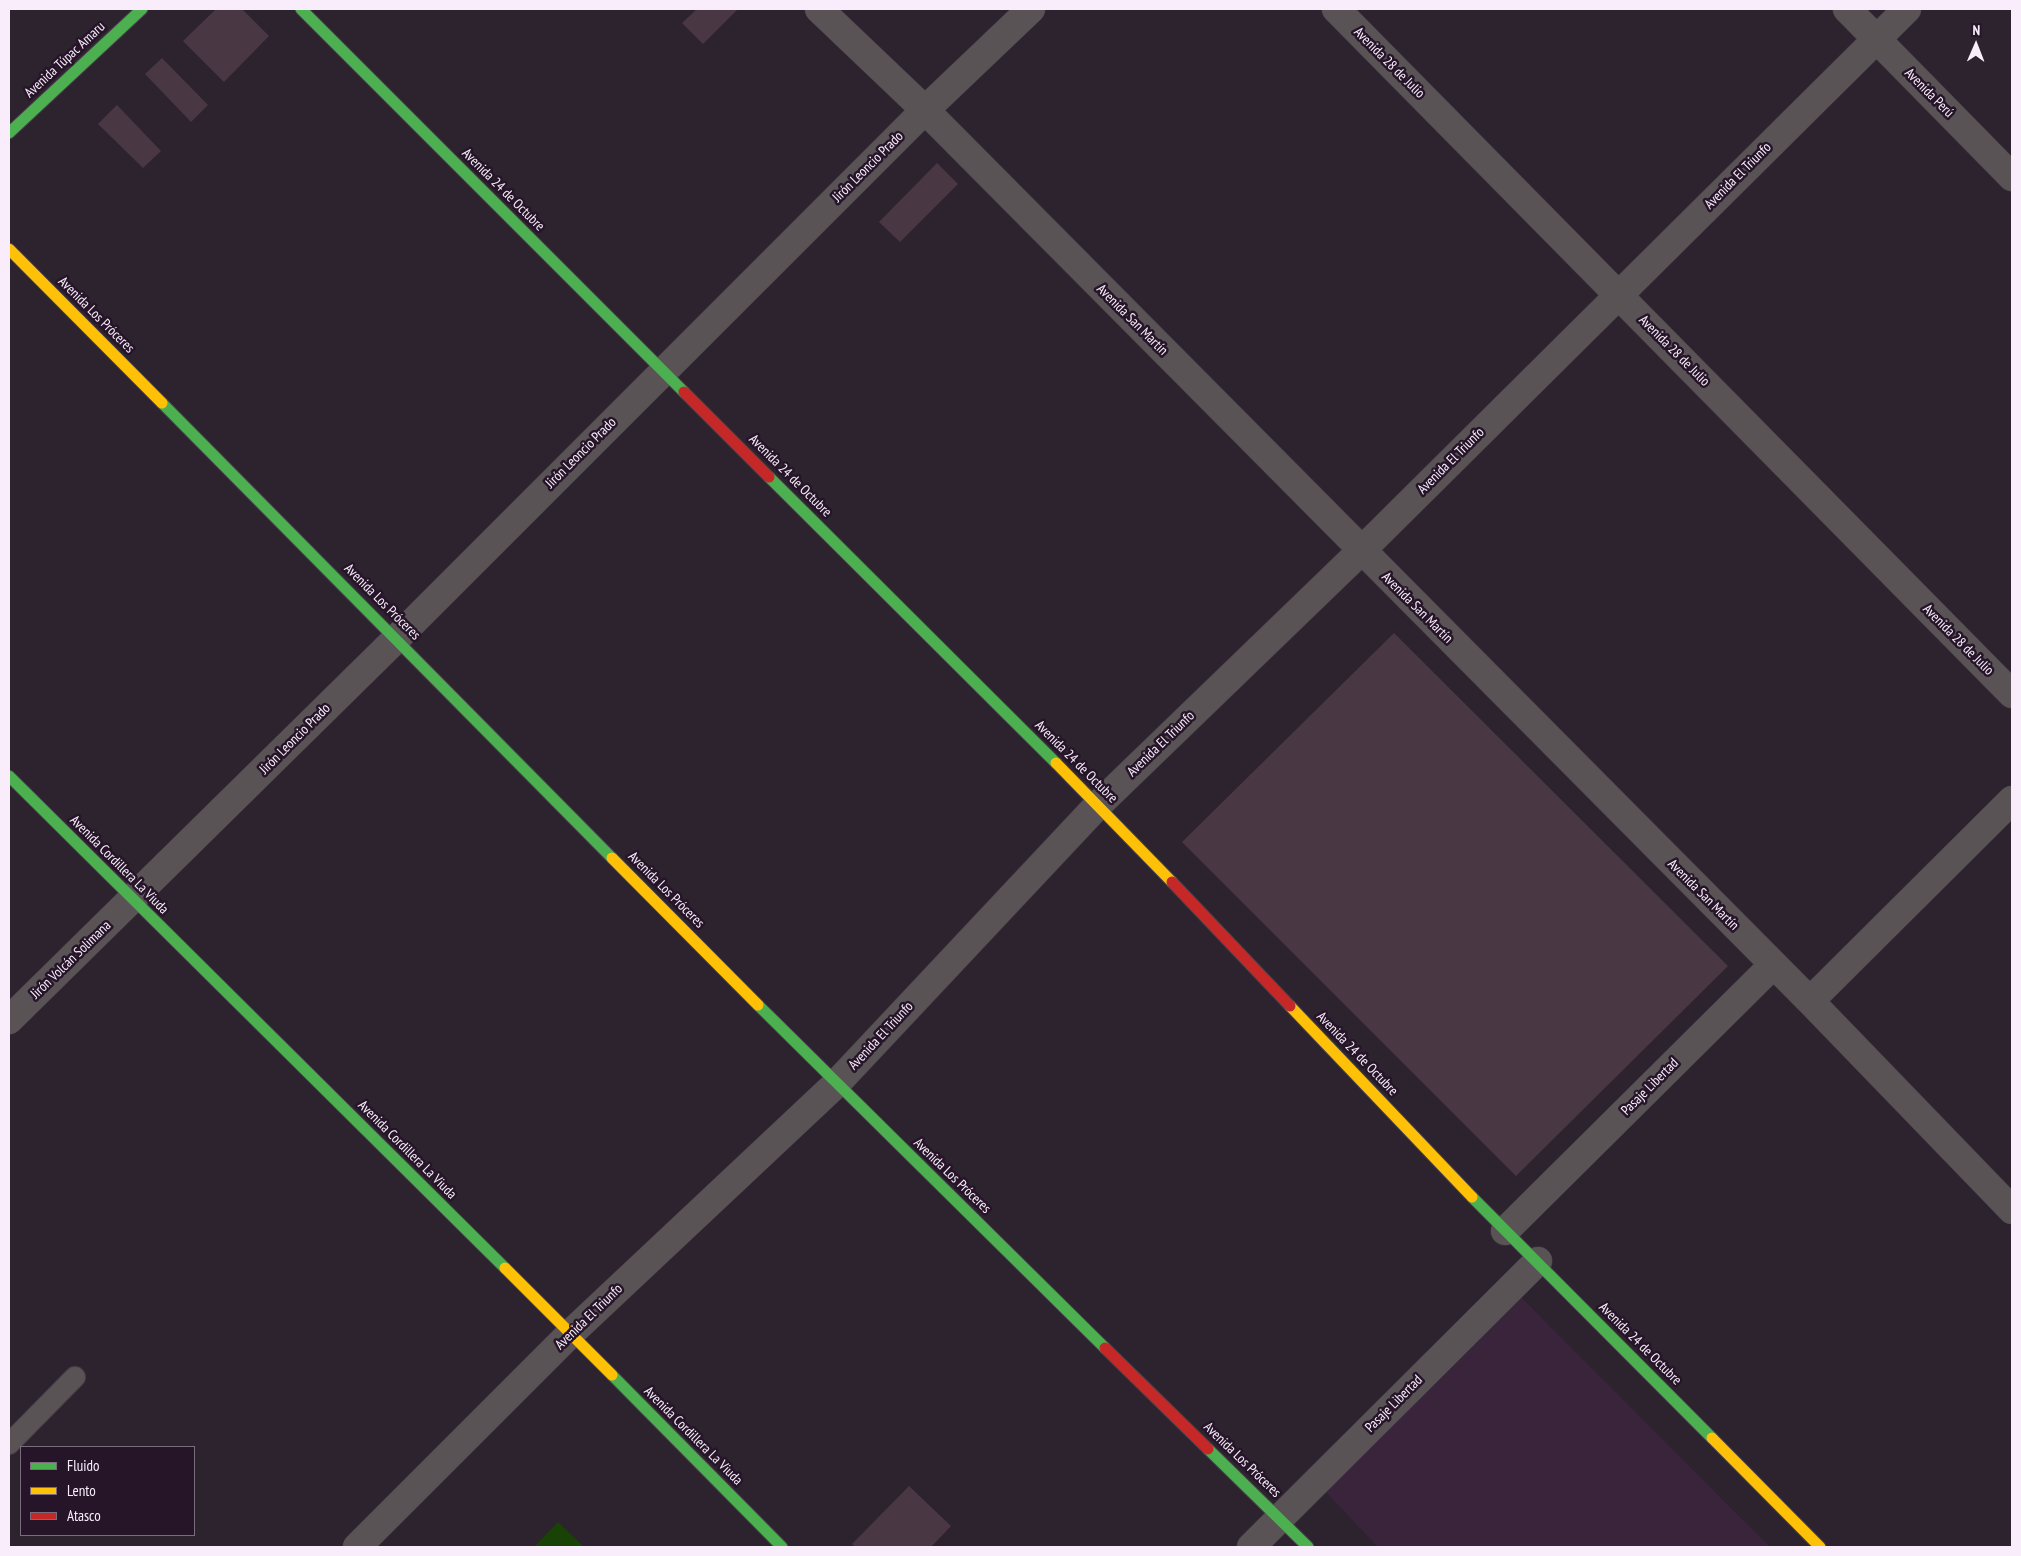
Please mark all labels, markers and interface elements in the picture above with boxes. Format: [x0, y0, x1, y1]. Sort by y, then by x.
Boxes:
street label: Avenida Túpac Amaru [21, 19, 109, 101]
north arrow [1951, 20, 2001, 70]
text: N [1972, 21, 1980, 39]
street label: Avenida 28 de Julio [1350, 24, 1428, 102]
street label: Avenida Perú [1901, 65, 1957, 121]
street label: Jirón Leoncio Prado [829, 128, 907, 206]
street label: Avenida El Triunfo [1701, 139, 1775, 213]
street label: Avenida 24 de Octubre [458, 145, 548, 235]
street label: Avenida Los Próceres [54, 273, 138, 357]
street label: Avenida San Martín [1093, 281, 1171, 359]
street label: Avenida 28 de Julio [1635, 312, 1713, 390]
street label: Jirón Leoncio Prado [542, 414, 620, 492]
street label: Avenida El Triunfo [1414, 424, 1488, 498]
street label: Avenida 24 de Octubre [745, 431, 835, 521]
street label: Avenida Los Próceres [340, 560, 424, 644]
street label: Avenida San Martín [1378, 569, 1456, 647]
street label: Avenida 28 de Julio [1919, 601, 1997, 679]
street label: Jirón Leoncio Prado [256, 700, 334, 778]
street label: Avenida El Triunfo [1124, 708, 1198, 780]
street label: Avenida 24 de Octubre [1031, 717, 1121, 807]
street label: Avenida Cordillera La Viuda [66, 812, 172, 918]
street label: Avenida Los Próceres [624, 848, 708, 932]
street label: Avenida San Martín [1664, 856, 1742, 934]
street label: Jirón Volcán Solimana [27, 917, 115, 1003]
street label: Avenida El Triunfo [845, 998, 917, 1074]
street label: Avenida 24 de Octubre [1313, 1009, 1401, 1099]
street label: Pasaje Libertad [1618, 1055, 1682, 1119]
street label: Avenida Cordillera La Viuda [354, 1097, 460, 1203]
street label: Avenida Los Próceres [910, 1135, 994, 1217]
street label: Avenida El Triunfo [552, 1281, 626, 1353]
street label: Avenida 24 de Octubre [1595, 1299, 1685, 1389]
street label: Pasaje Libertad [1362, 1372, 1426, 1436]
street label: Avenida Cordillera La Viuda [640, 1383, 746, 1489]
street label: Avenida Los Próceres [1200, 1419, 1284, 1501]
legend [20, 1446, 195, 1536]
text: Fluido [67, 1456, 99, 1475]
text: Lento [67, 1481, 96, 1500]
text: Atasco [67, 1506, 101, 1525]

